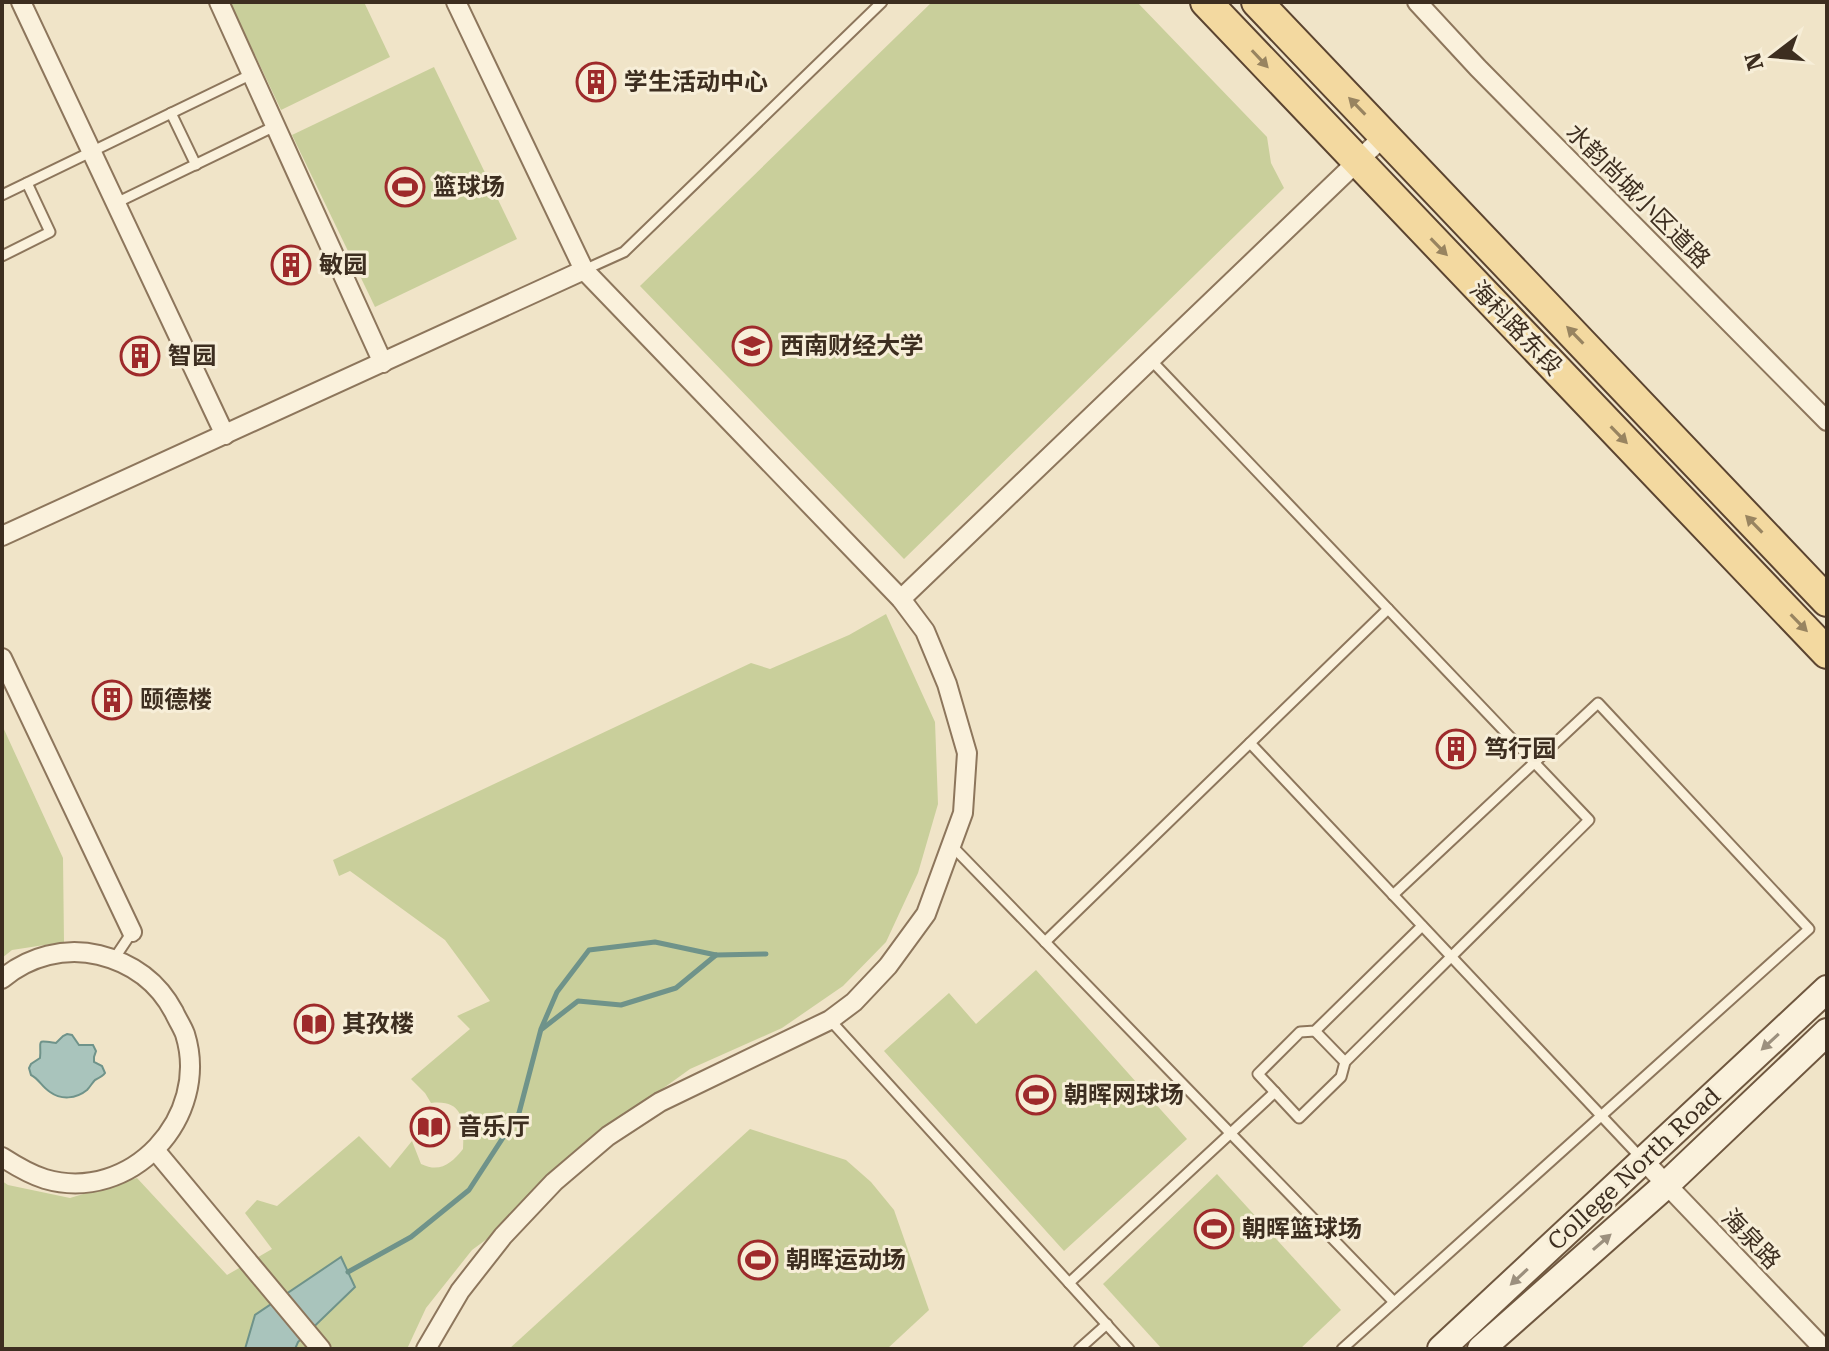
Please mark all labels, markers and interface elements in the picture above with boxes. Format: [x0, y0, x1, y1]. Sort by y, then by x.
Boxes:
north arrow [1733, 16, 1813, 96]
one-way arrow [1250, 49, 1268, 68]
text: N [1740, 50, 1769, 73]
building icon: 学生活动中心 [575, 61, 617, 103]
place label: 学生活动中心 [624, 68, 768, 96]
one-way arrow [1348, 97, 1367, 116]
street label: 水韵尚城小区道路 [1560, 118, 1716, 274]
sports icon: 篮球场 [384, 166, 426, 208]
place label: 篮球场 [433, 173, 505, 201]
one-way arrow [1429, 237, 1448, 256]
building icon: 敏园 [270, 244, 312, 286]
place label: 敏园 [319, 251, 367, 279]
street label: 海科路东段 [1464, 275, 1568, 381]
school or university icon: 西南财经大学 [731, 325, 773, 367]
one-way arrow [1566, 326, 1585, 345]
place label: 西南财经大学 [780, 332, 924, 360]
building icon: 智园 [119, 335, 161, 377]
place label: 智园 [168, 342, 216, 370]
one-way arrow [1609, 425, 1627, 444]
one-way arrow [1745, 515, 1764, 534]
one-way arrow [1789, 613, 1807, 632]
building icon: 颐德楼 [91, 679, 133, 721]
place label: 颐德楼 [140, 686, 212, 714]
building icon: 笃行园 [1435, 728, 1477, 770]
place label: 笃行园 [1484, 735, 1556, 763]
library icon: 其孜楼 [293, 1003, 335, 1045]
place label: 其孜楼 [342, 1010, 414, 1038]
one-way arrow [1761, 1033, 1780, 1051]
sports icon: 朝晖网球场 [1015, 1074, 1057, 1116]
place label: 朝晖网球场 [1064, 1081, 1184, 1109]
street label: College North Road [1542, 1082, 1726, 1256]
library icon: 音乐厅 [409, 1106, 451, 1148]
place label: 音乐厅 [458, 1113, 530, 1141]
street label: 海泉路 [1716, 1203, 1786, 1275]
sports icon: 朝晖篮球场 [1193, 1208, 1235, 1250]
place label: 朝晖篮球场 [1242, 1215, 1362, 1243]
one-way arrow [1593, 1233, 1612, 1251]
sports icon: 朝晖运动场 [737, 1239, 779, 1281]
place label: 朝晖运动场 [786, 1246, 906, 1274]
one-way arrow [1509, 1268, 1528, 1286]

